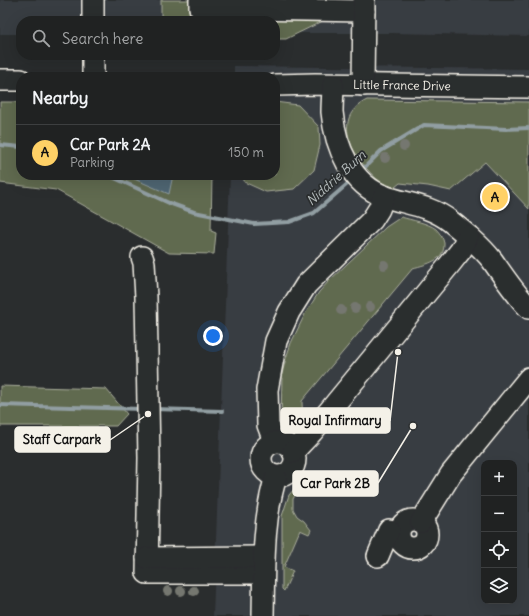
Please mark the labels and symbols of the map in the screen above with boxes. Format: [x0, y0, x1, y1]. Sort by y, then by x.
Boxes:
street label: Little France Drive [353, 77, 451, 93]
water label: Niddrie Burn [303, 146, 370, 209]
pin: A [482, 182, 508, 212]
your location [203, 326, 223, 346]
callout: Royal Infirmary [281, 408, 390, 433]
text: Royal Infirmary [288, 412, 382, 429]
callout: Staff Carpark [15, 427, 110, 452]
text: Staff Carpark [23, 431, 102, 448]
callout: Car Park 2B [293, 471, 378, 496]
text: Car Park 2B [300, 475, 370, 492]

